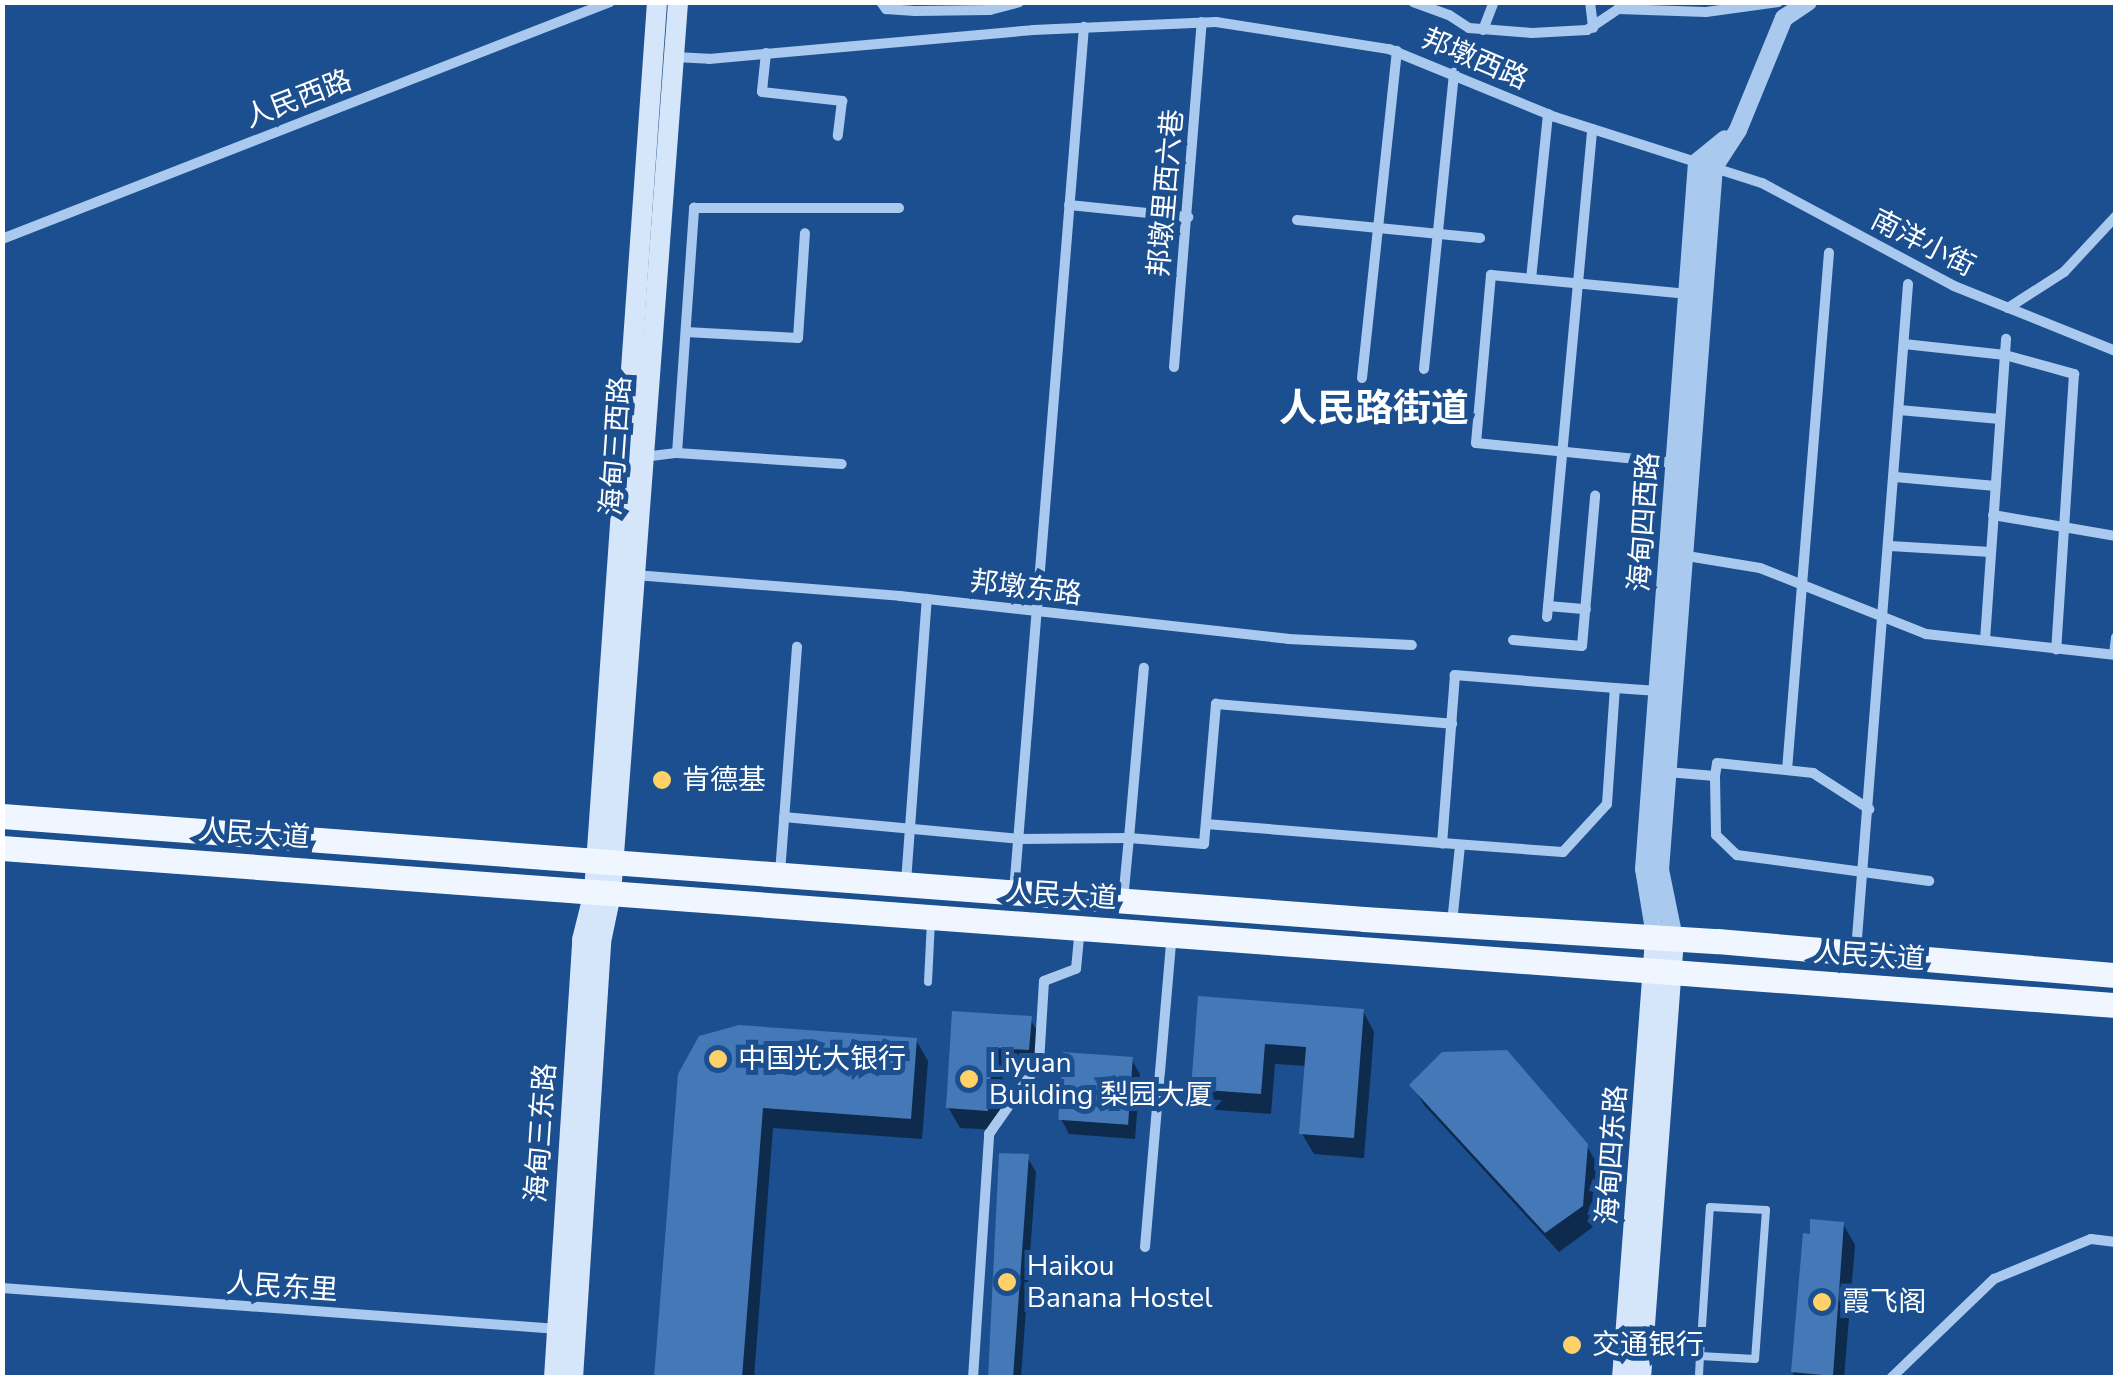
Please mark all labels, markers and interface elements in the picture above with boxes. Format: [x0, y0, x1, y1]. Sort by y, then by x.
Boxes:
street label: 邦墩西路 [1417, 22, 1533, 96]
street label: 人民西路 [240, 63, 356, 135]
street label: 邦墩里西六巷 [1142, 108, 1190, 278]
street label: 南洋小街 [1865, 203, 1981, 283]
street label: 海甸三西路 [594, 375, 638, 517]
district label: 人民路街道 [1279, 386, 1469, 432]
street label: 海甸四西路 [1622, 451, 1666, 593]
street label: 邦墩东路 [968, 565, 1084, 611]
place label: 肯德基 [682, 763, 766, 797]
marker: 肯德基 [651, 769, 673, 791]
street label: 人民大道 [197, 813, 311, 855]
street label: 人民大道 [1004, 874, 1118, 916]
street label: 人民大道 [1812, 935, 1926, 977]
place label: 中国光大银行 [738, 1042, 906, 1076]
place label: Liyuan Building 梨园大厦 [989, 1046, 1213, 1112]
marker: 中国光大银行 [707, 1048, 729, 1070]
street label: 海甸三东路 [519, 1062, 563, 1204]
marker: Liyuan Building 梨园大厦 [958, 1068, 980, 1090]
street label: 海甸四东路 [1590, 1084, 1634, 1226]
place label: Haikou Banana Hostel [1027, 1249, 1212, 1315]
street label: 人民东里 [225, 1266, 339, 1308]
marker: Haikou Banana Hostel [996, 1271, 1018, 1293]
place label: 霞飞阁 [1842, 1285, 1926, 1319]
marker: 霞飞阁 [1811, 1291, 1833, 1313]
place label: 交通银行 [1592, 1328, 1704, 1362]
marker: 交通银行 [1561, 1334, 1583, 1356]

